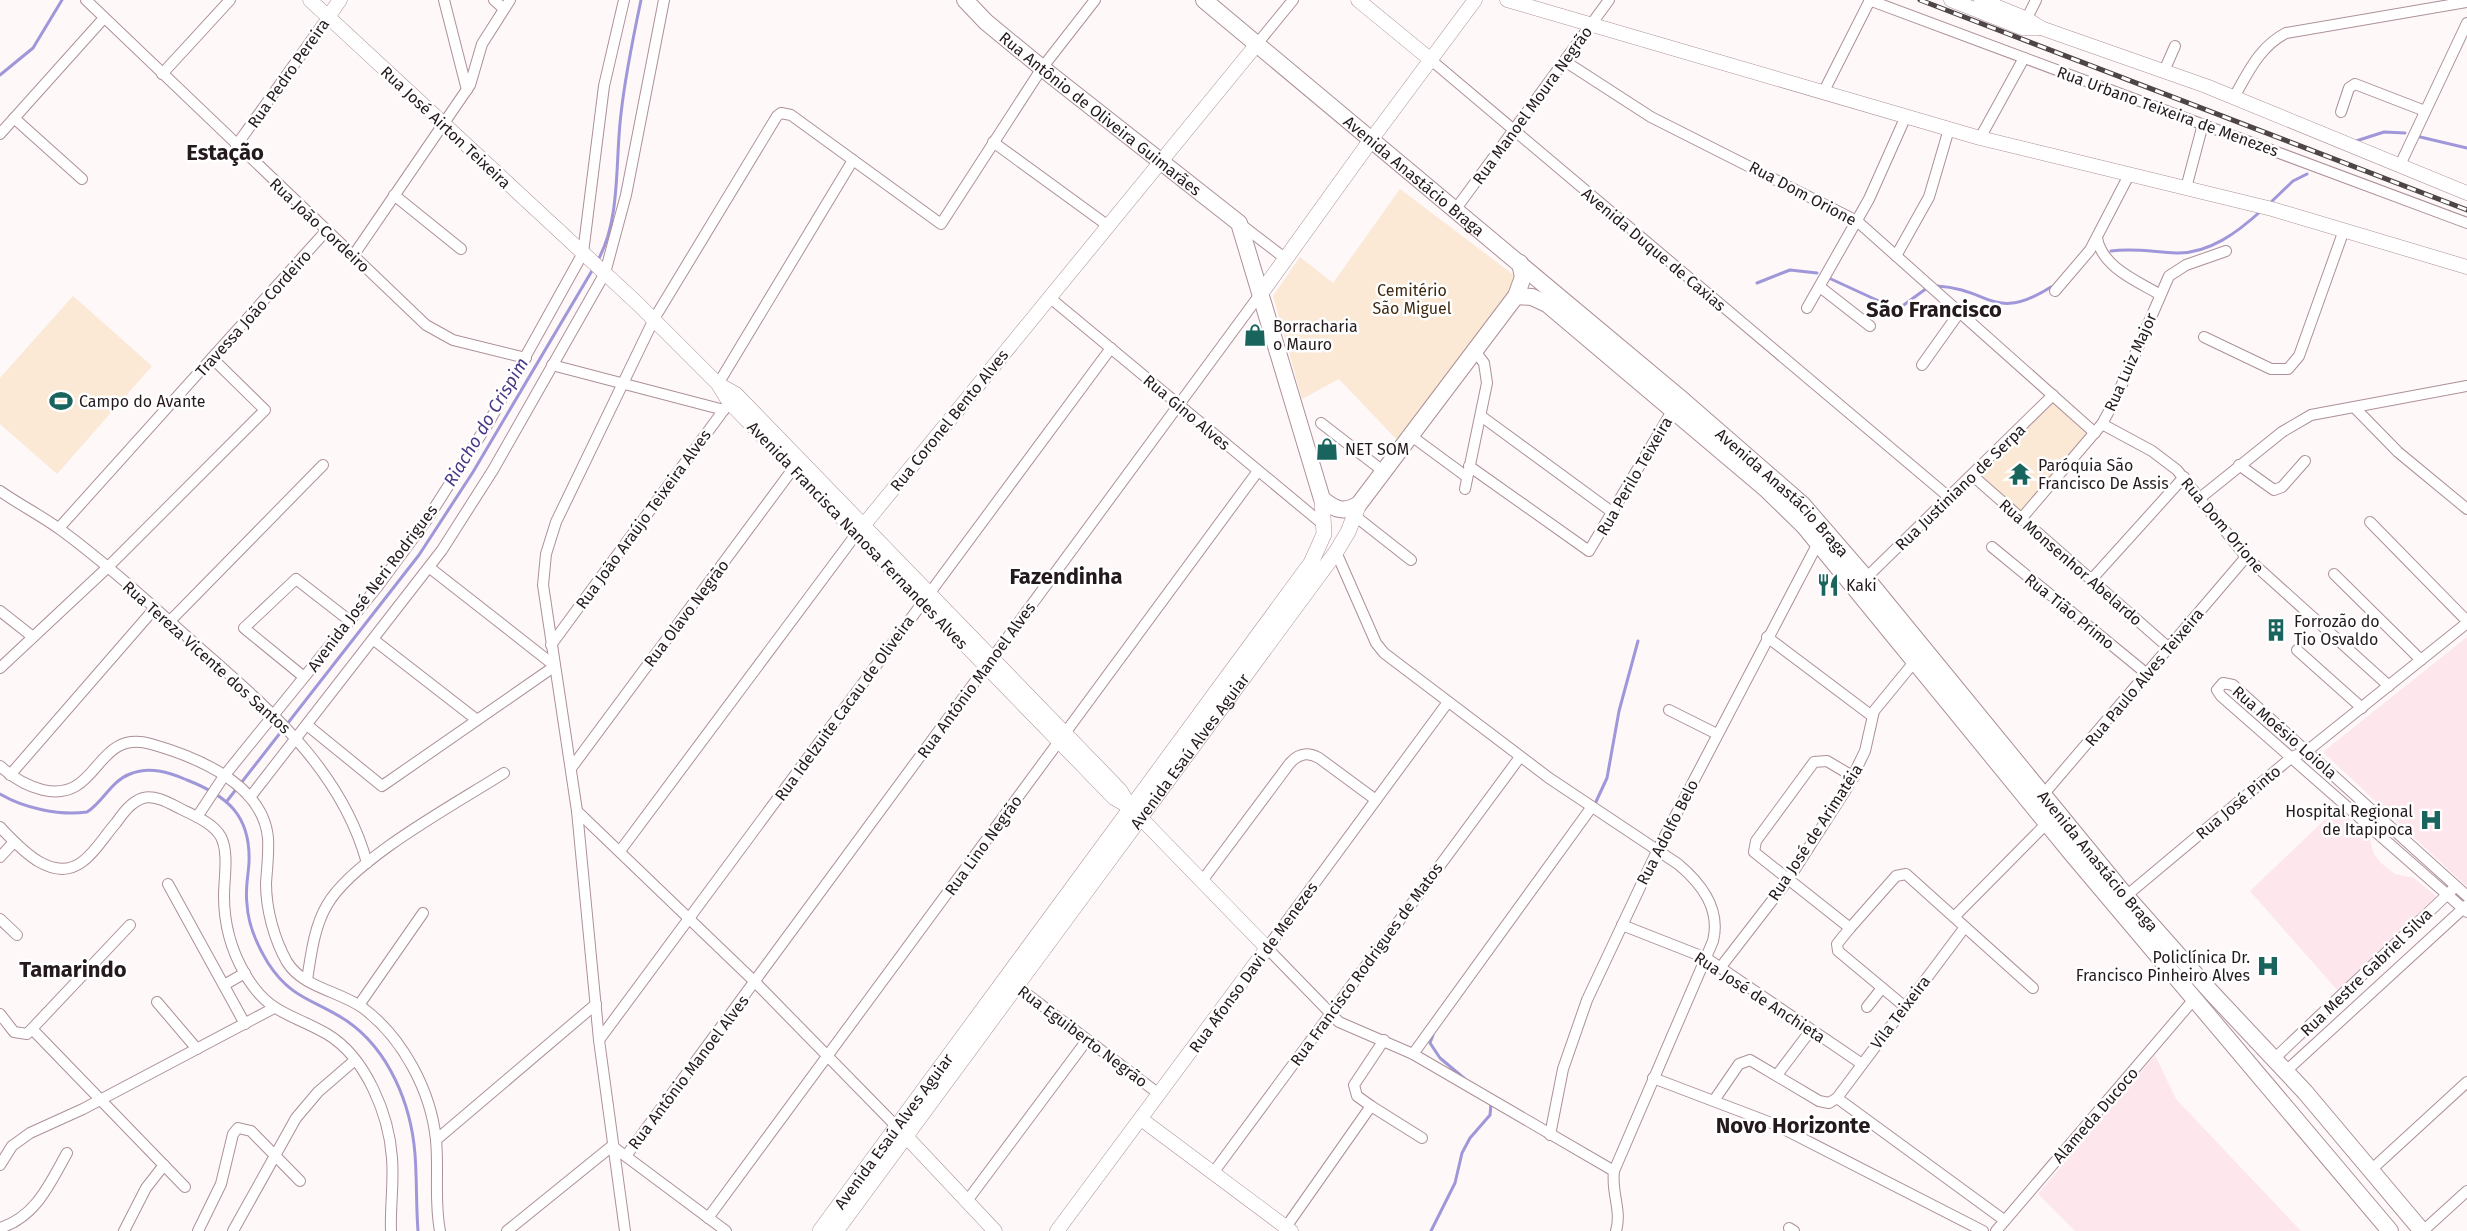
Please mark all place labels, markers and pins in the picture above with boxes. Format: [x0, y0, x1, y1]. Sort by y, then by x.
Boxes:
place label: Borracharia o Mauro [1273, 317, 1358, 354]
shop icon: Borracharia o Mauro [1242, 322, 1268, 348]
sports icon: Campo do Avante [48, 388, 74, 414]
place label: Campo do Avante [79, 392, 206, 411]
shop icon: NET SOM [1314, 436, 1340, 462]
place label: NET SOM [1345, 440, 1409, 459]
place label: Paróquia São Francisco De Assis [2038, 456, 2169, 493]
temple icon: Paróquia São Francisco De Assis [2007, 461, 2033, 487]
restaurant icon: Kaki [1815, 572, 1841, 598]
place label: Kaki [1846, 576, 1877, 595]
place label: Forrozão do Tio Osvaldo [2294, 612, 2380, 649]
building icon: Forrozão do Tio Osvaldo [2263, 617, 2289, 643]
place label: Hospital Regional de Itapipoca [2285, 802, 2413, 839]
hospital icon: Hospital Regional de Itapipoca [2418, 807, 2444, 833]
place label: Policlínica Dr. Francisco Pinheiro Alves [2076, 948, 2250, 985]
hospital icon: Policlínica Dr. Francisco Pinheiro Alves [2255, 953, 2281, 979]

